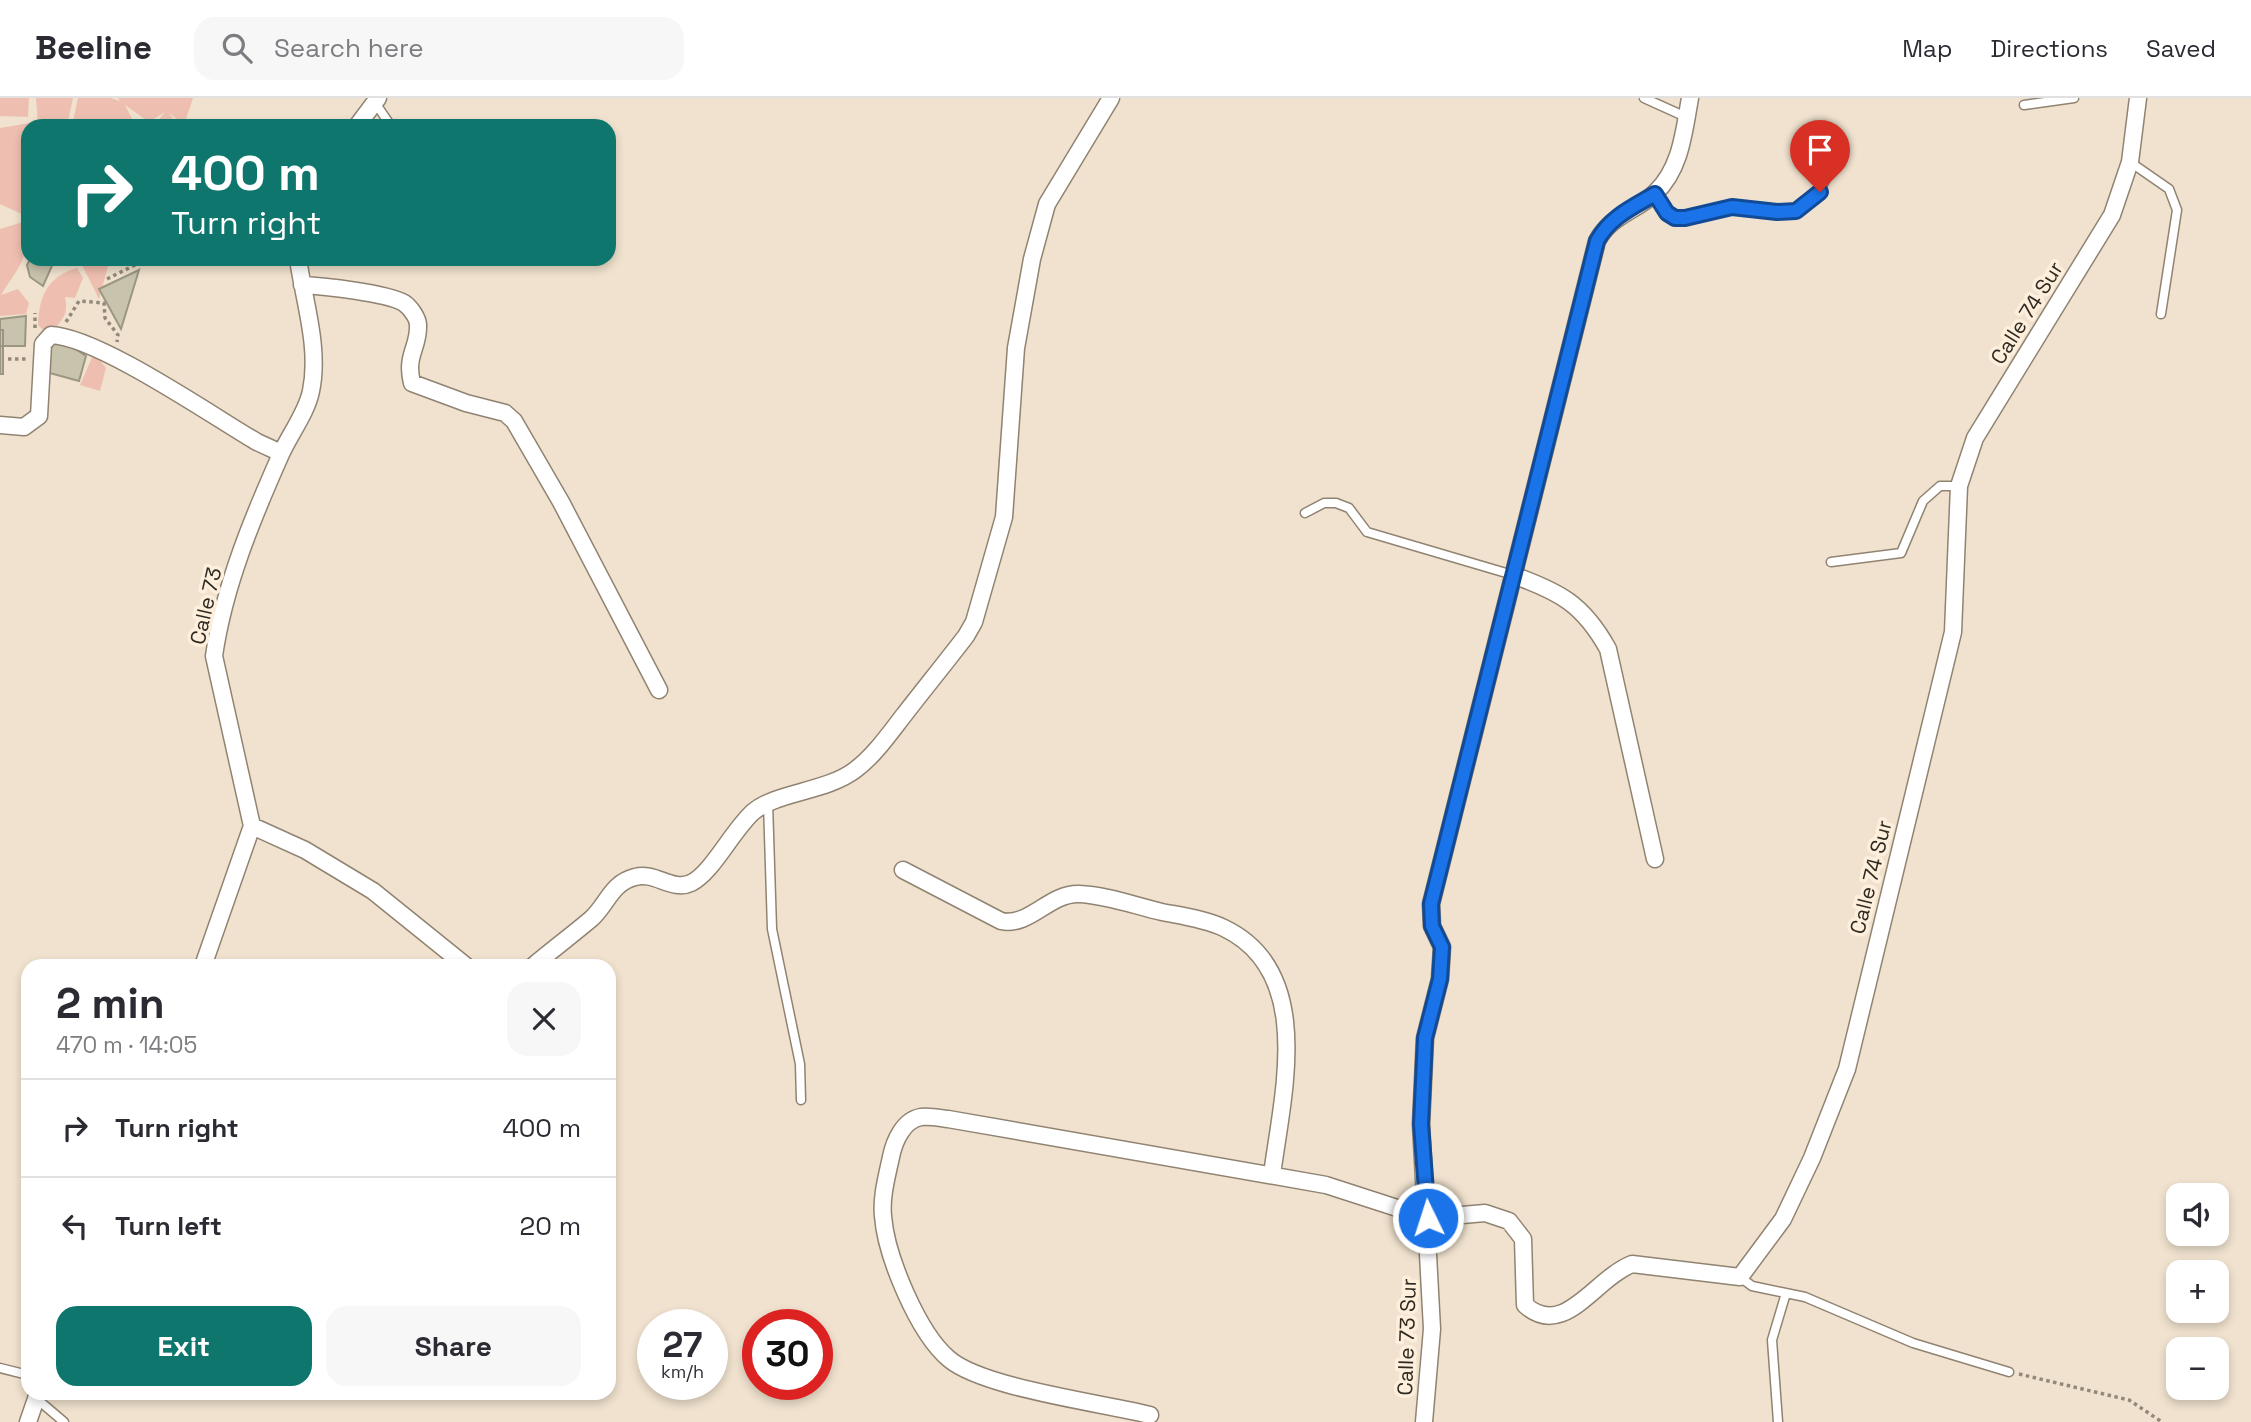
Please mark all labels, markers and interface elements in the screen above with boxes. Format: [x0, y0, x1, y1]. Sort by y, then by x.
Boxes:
search box [194, 17, 684, 80]
text: Beeline [35, 27, 152, 69]
icon: search [218, 29, 256, 67]
text: Search here [274, 31, 424, 65]
text: Map [1902, 33, 1952, 64]
text: Directions [1990, 33, 2108, 64]
text: Saved [2146, 33, 2216, 64]
pin [1790, 120, 1850, 192]
icon: arrive [1801, 131, 1839, 169]
text: 400 m [171, 142, 320, 204]
icon: right [56, 147, 147, 238]
text: Turn right [171, 203, 321, 243]
street label: Calle 74 Sur [1984, 256, 2069, 369]
street label: Calle 73 [184, 565, 227, 647]
street label: Calle 74 Sur [1843, 817, 1898, 937]
text: 2 min [56, 977, 165, 1030]
button: close [507, 982, 581, 1056]
text: 470 m · 14:05 [56, 1030, 197, 1060]
icon: right [56, 1109, 94, 1147]
text: Turn right [115, 1111, 239, 1145]
text: 400 m [502, 1111, 581, 1145]
position arrow [1391, 1181, 1465, 1255]
map controls [2166, 1183, 2229, 1400]
button: sound [2166, 1183, 2229, 1246]
icon: left [56, 1207, 94, 1245]
text: Turn left [115, 1209, 222, 1243]
text: 20 m [520, 1209, 581, 1243]
button: + [2166, 1260, 2229, 1323]
street label: Calle 73 Sur [1391, 1278, 1422, 1396]
button: Exit [56, 1306, 312, 1386]
button: Share [326, 1306, 581, 1386]
speed limit sign: 30 [742, 1309, 833, 1400]
text: 27 [663, 1323, 702, 1367]
button: − [2166, 1337, 2229, 1400]
text: km/h [661, 1360, 704, 1383]

